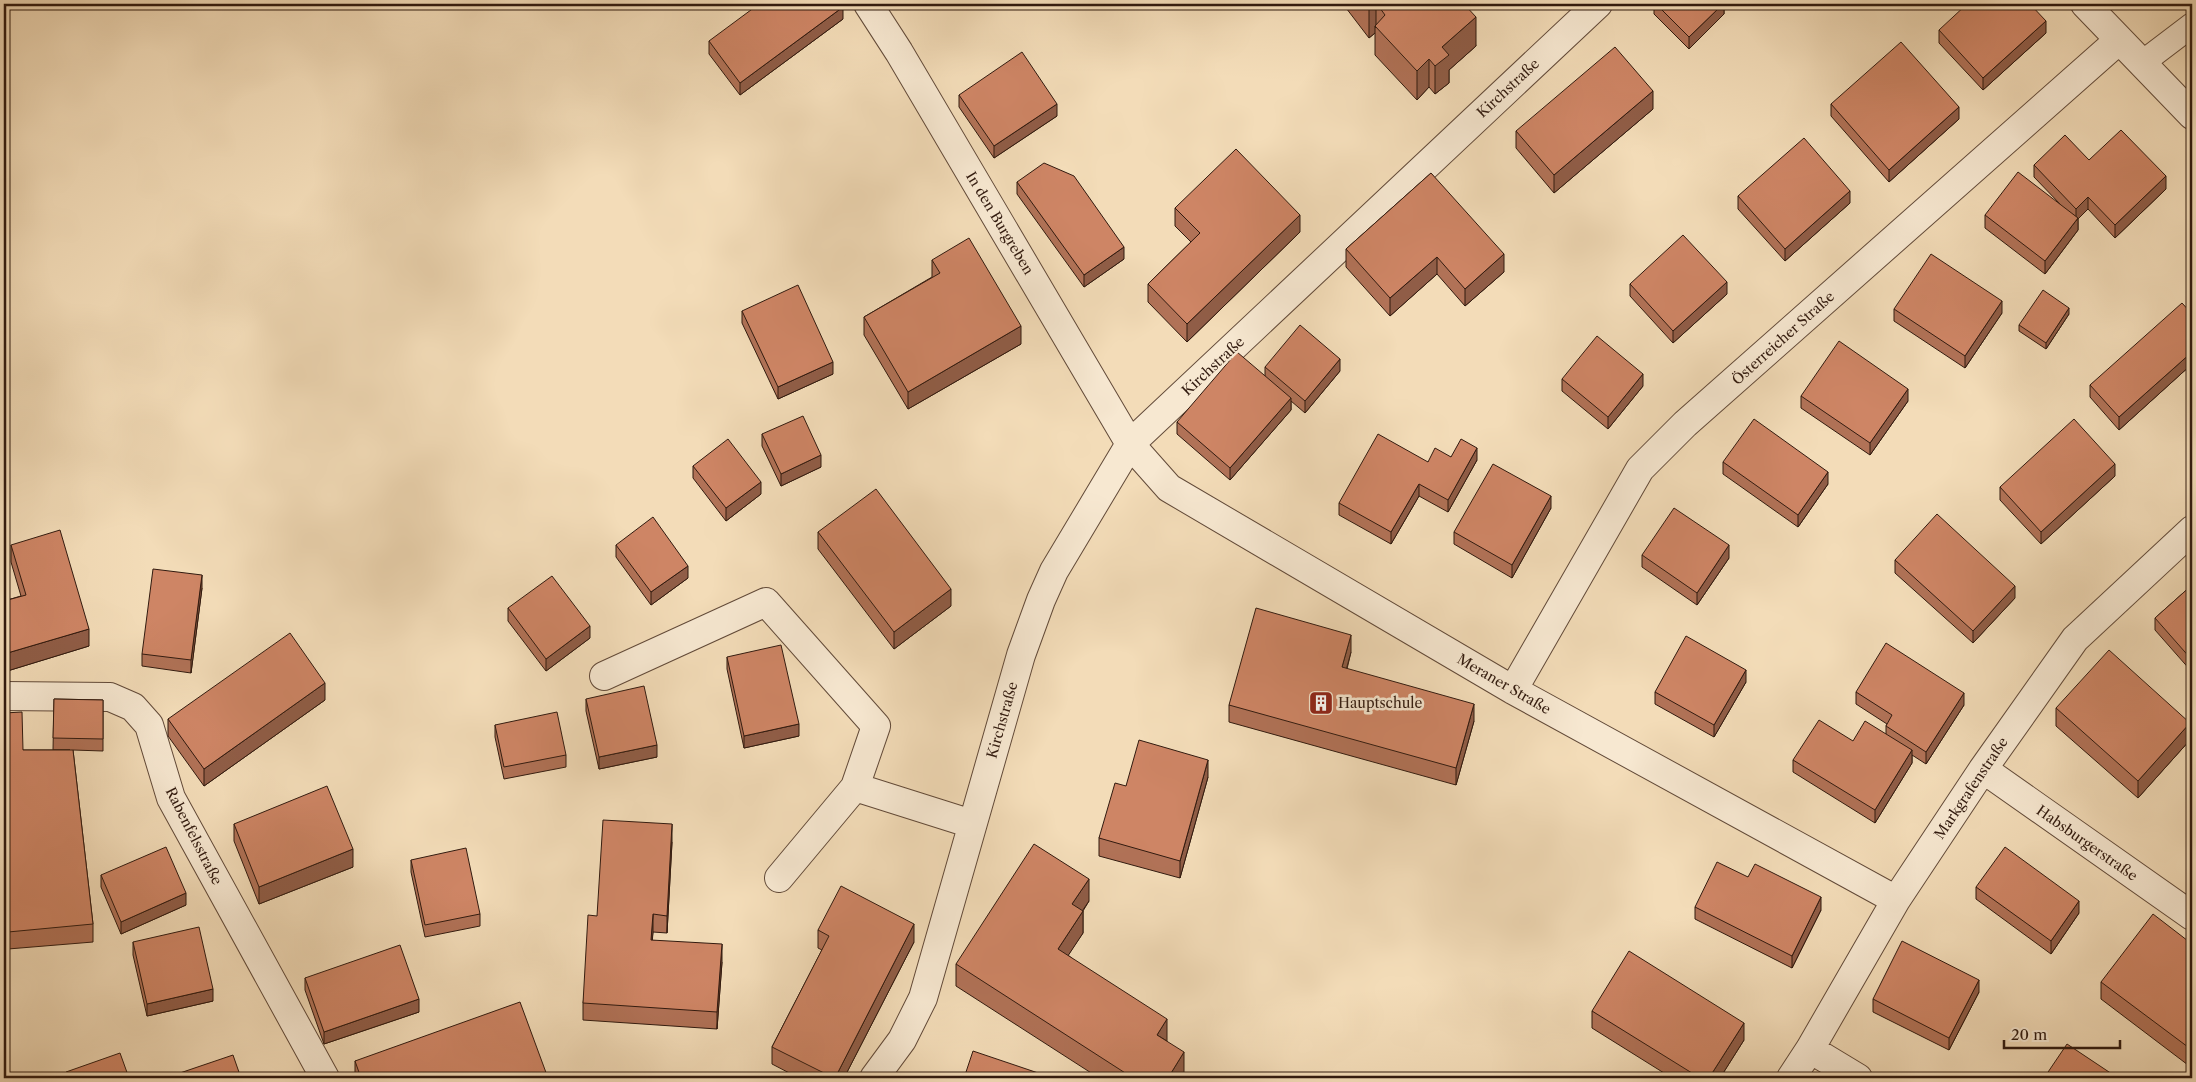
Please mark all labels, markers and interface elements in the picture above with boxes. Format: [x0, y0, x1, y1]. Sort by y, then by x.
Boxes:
street label: Kirchstraße [1473, 54, 1543, 121]
street label: In den Burgreben [962, 168, 1038, 278]
street label: Österreicher Straße [1728, 287, 1838, 389]
street label: Kirchstraße [1178, 332, 1248, 399]
street label: Meraner Straße [1454, 650, 1554, 718]
street label: Kirchstraße [982, 680, 1022, 760]
building icon: Hauptschule [1308, 690, 1334, 716]
place label: Hauptschule [1338, 694, 1422, 712]
street label: Markgrafenstraße [1930, 733, 2012, 842]
street label: Rabenfelsstraße [162, 784, 226, 888]
street label: Habsburgerstraße [2033, 801, 2141, 885]
scale bar [2004, 1017, 2120, 1049]
text: 20 m [2011, 1025, 2047, 1044]

